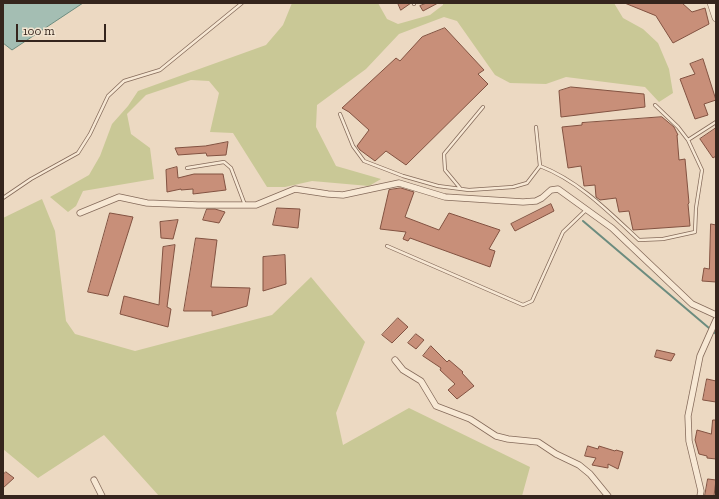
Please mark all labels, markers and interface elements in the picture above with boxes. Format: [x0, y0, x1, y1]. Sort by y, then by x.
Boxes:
scale bar [18, 16, 108, 42]
text: 100 m [23, 24, 55, 38]

